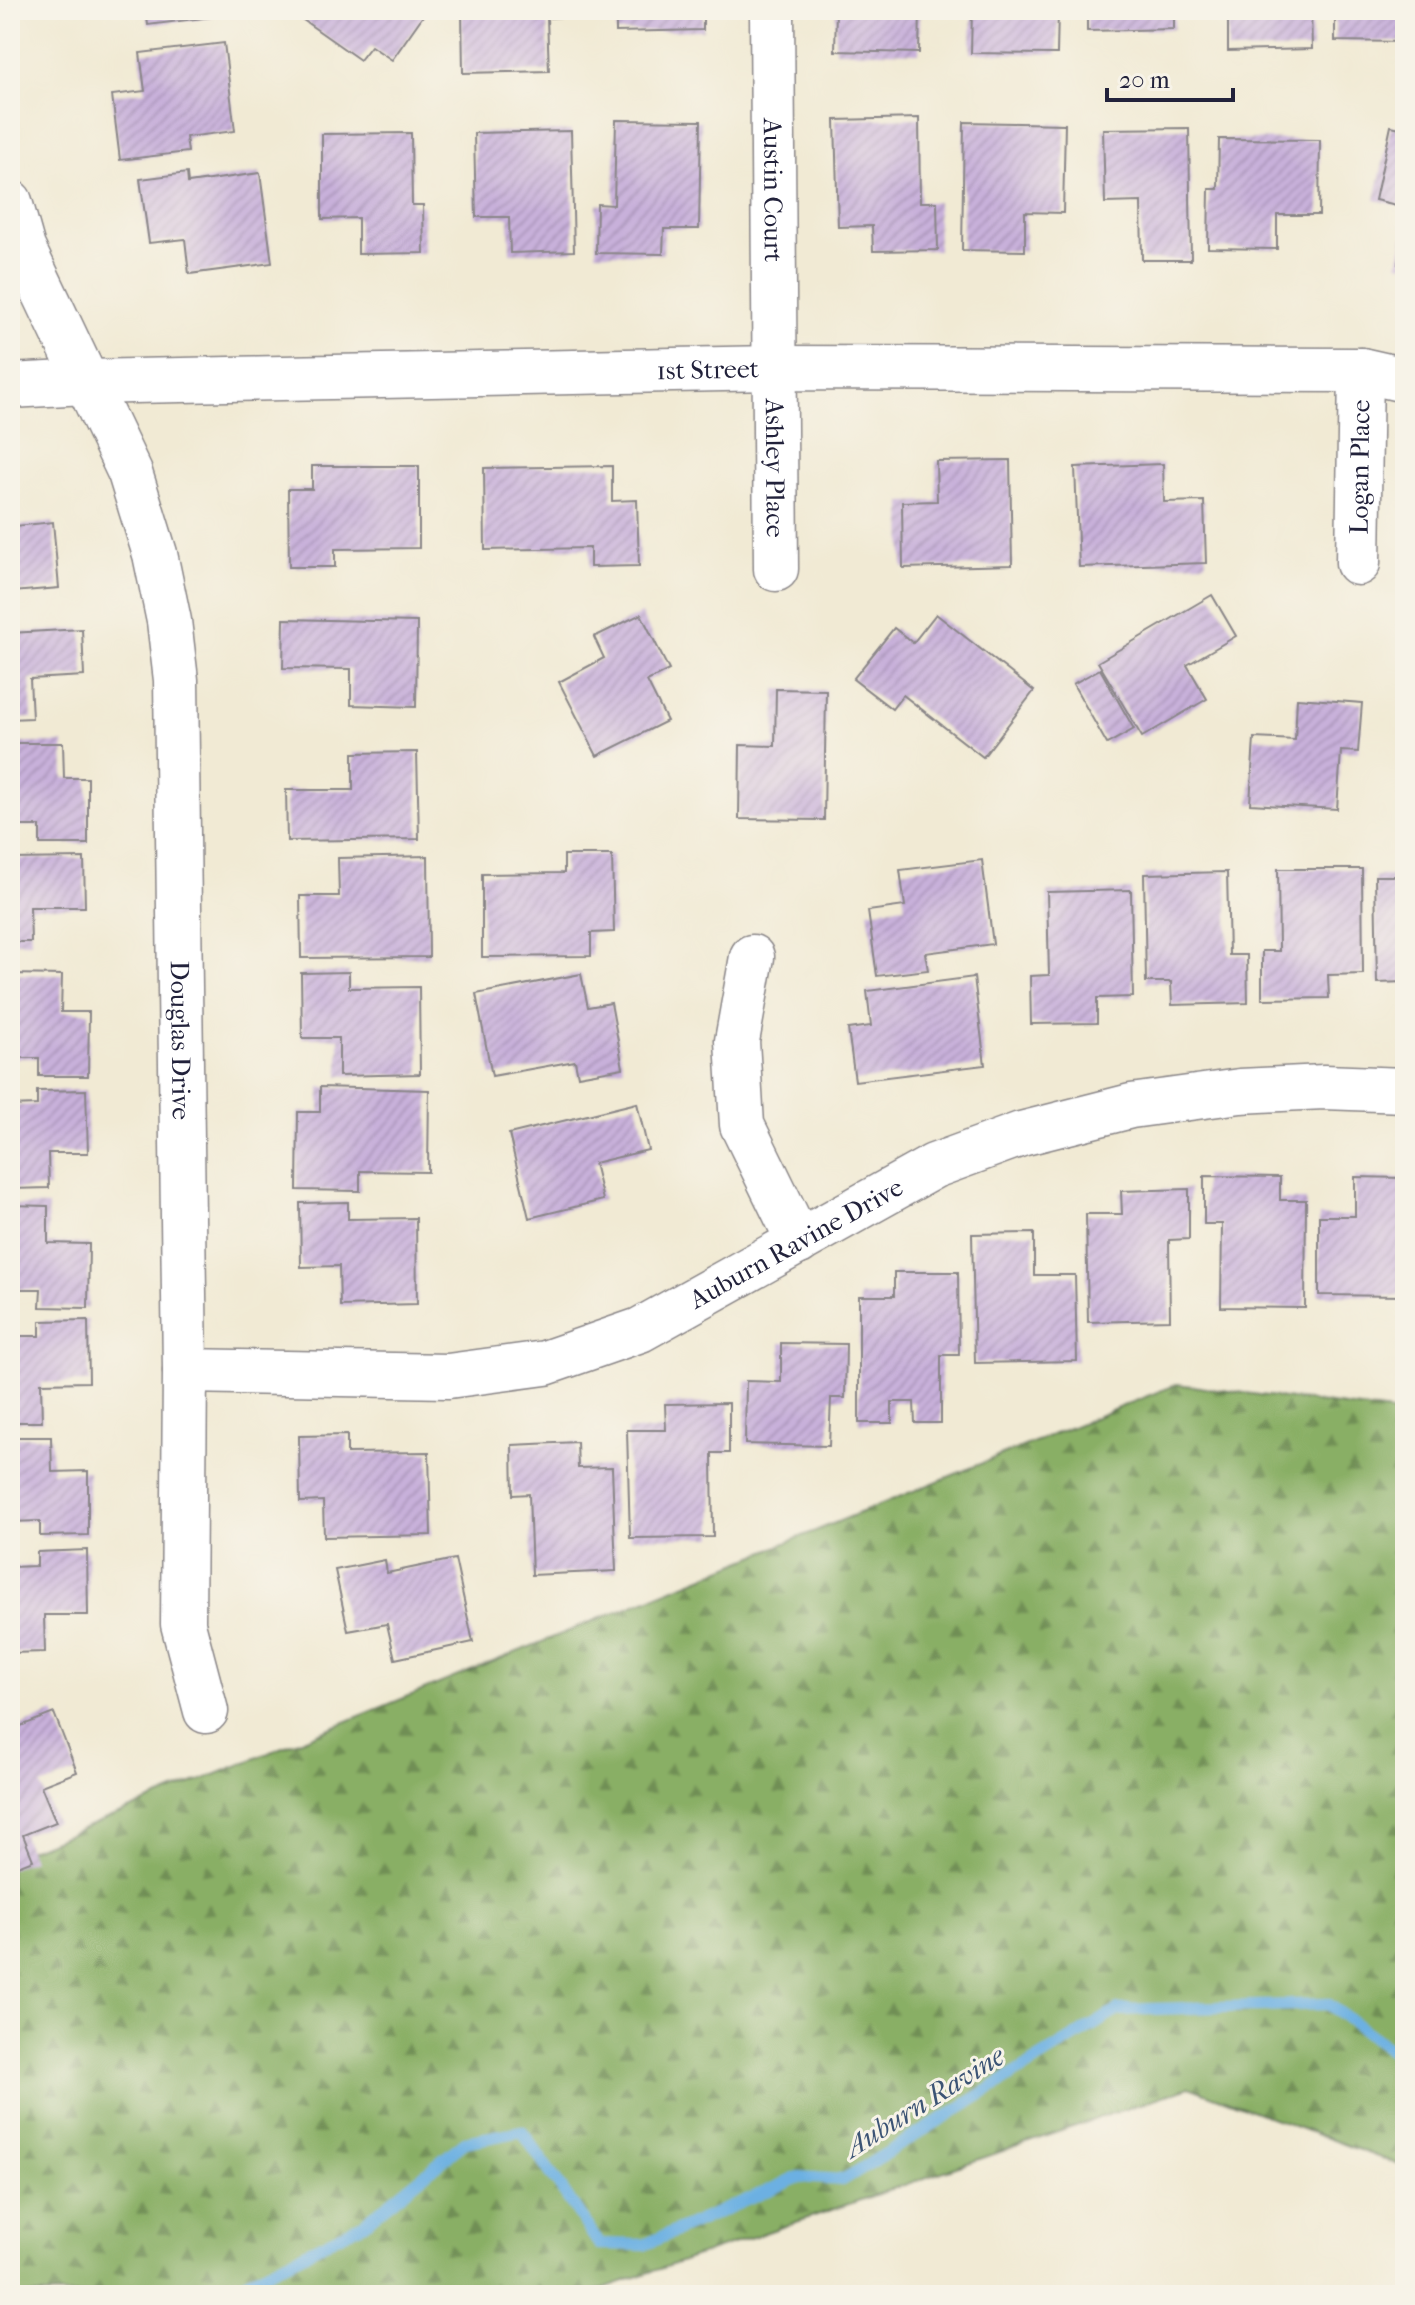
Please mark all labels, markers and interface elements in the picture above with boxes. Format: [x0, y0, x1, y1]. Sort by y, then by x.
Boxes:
scale bar [1107, 52, 1233, 102]
text: 20 m [1119, 66, 1170, 94]
street label: Austin Court [757, 117, 789, 263]
street label: 1st Street [656, 353, 760, 386]
street label: Ashley Place [759, 397, 791, 538]
street label: Logan Place [1343, 399, 1377, 535]
street label: Douglas Drive [164, 961, 197, 1120]
street label: Auburn Ravine Drive [683, 1171, 908, 1316]
water label: Auburn Ravine [836, 2039, 1011, 2165]

